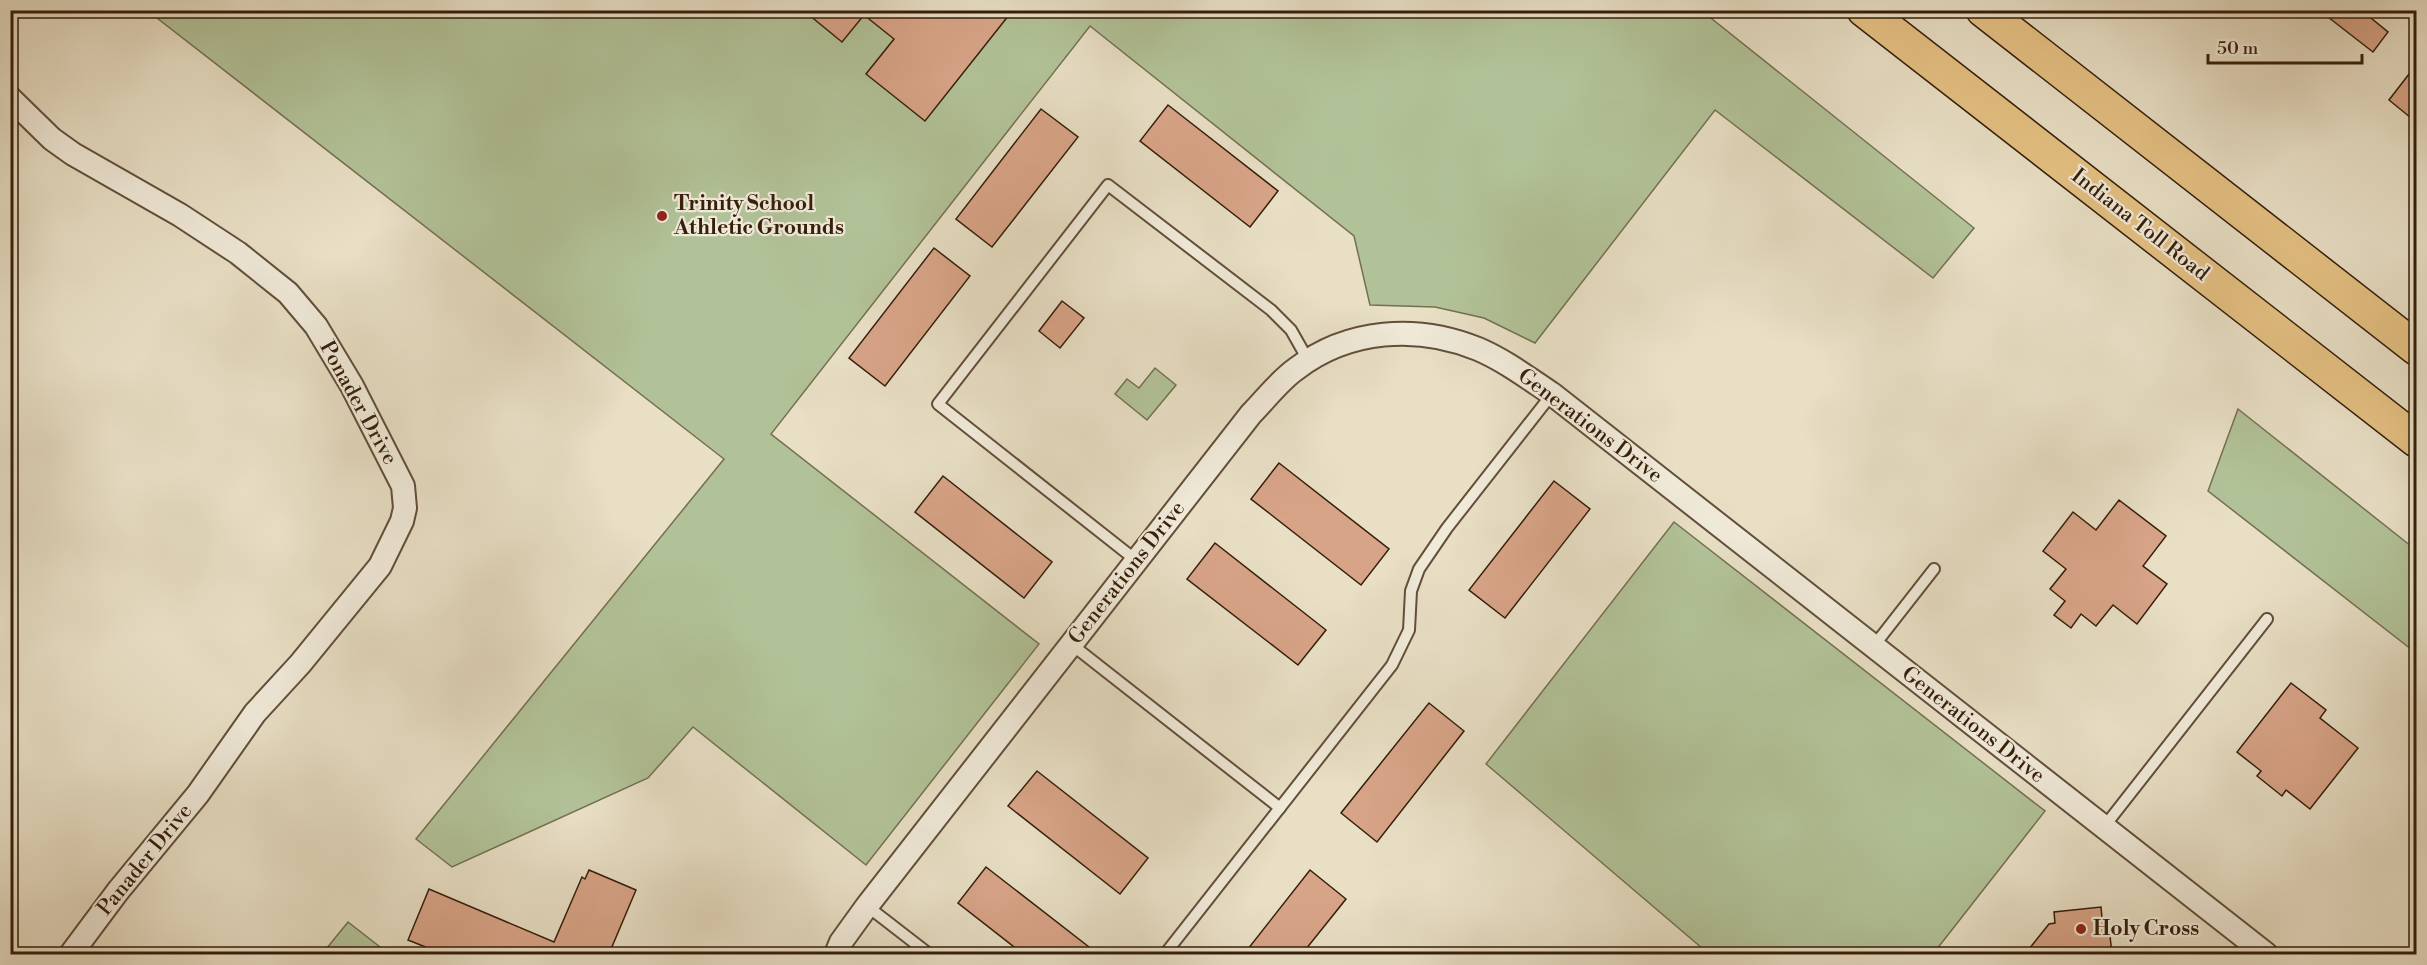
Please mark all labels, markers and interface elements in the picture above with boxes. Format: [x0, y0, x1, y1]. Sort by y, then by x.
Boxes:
scale bar [2208, 27, 2362, 65]
text: 50 m [2217, 37, 2259, 60]
street label: Indiana Toll Road [2066, 163, 2214, 287]
place label: Trinity School Athletic Grounds [673, 191, 844, 241]
marker: Trinity School Athletic Grounds [655, 209, 669, 223]
street label: Ponader Drive [313, 337, 403, 469]
street label: Generations Drive [1512, 363, 1668, 489]
street label: Generations Drive [1063, 496, 1191, 650]
street label: Generations Drive [1896, 661, 2050, 789]
street label: Panader Drive [92, 799, 198, 921]
place label: Holy Cross [2093, 916, 2199, 942]
marker: Holy Cross [2074, 922, 2088, 936]

